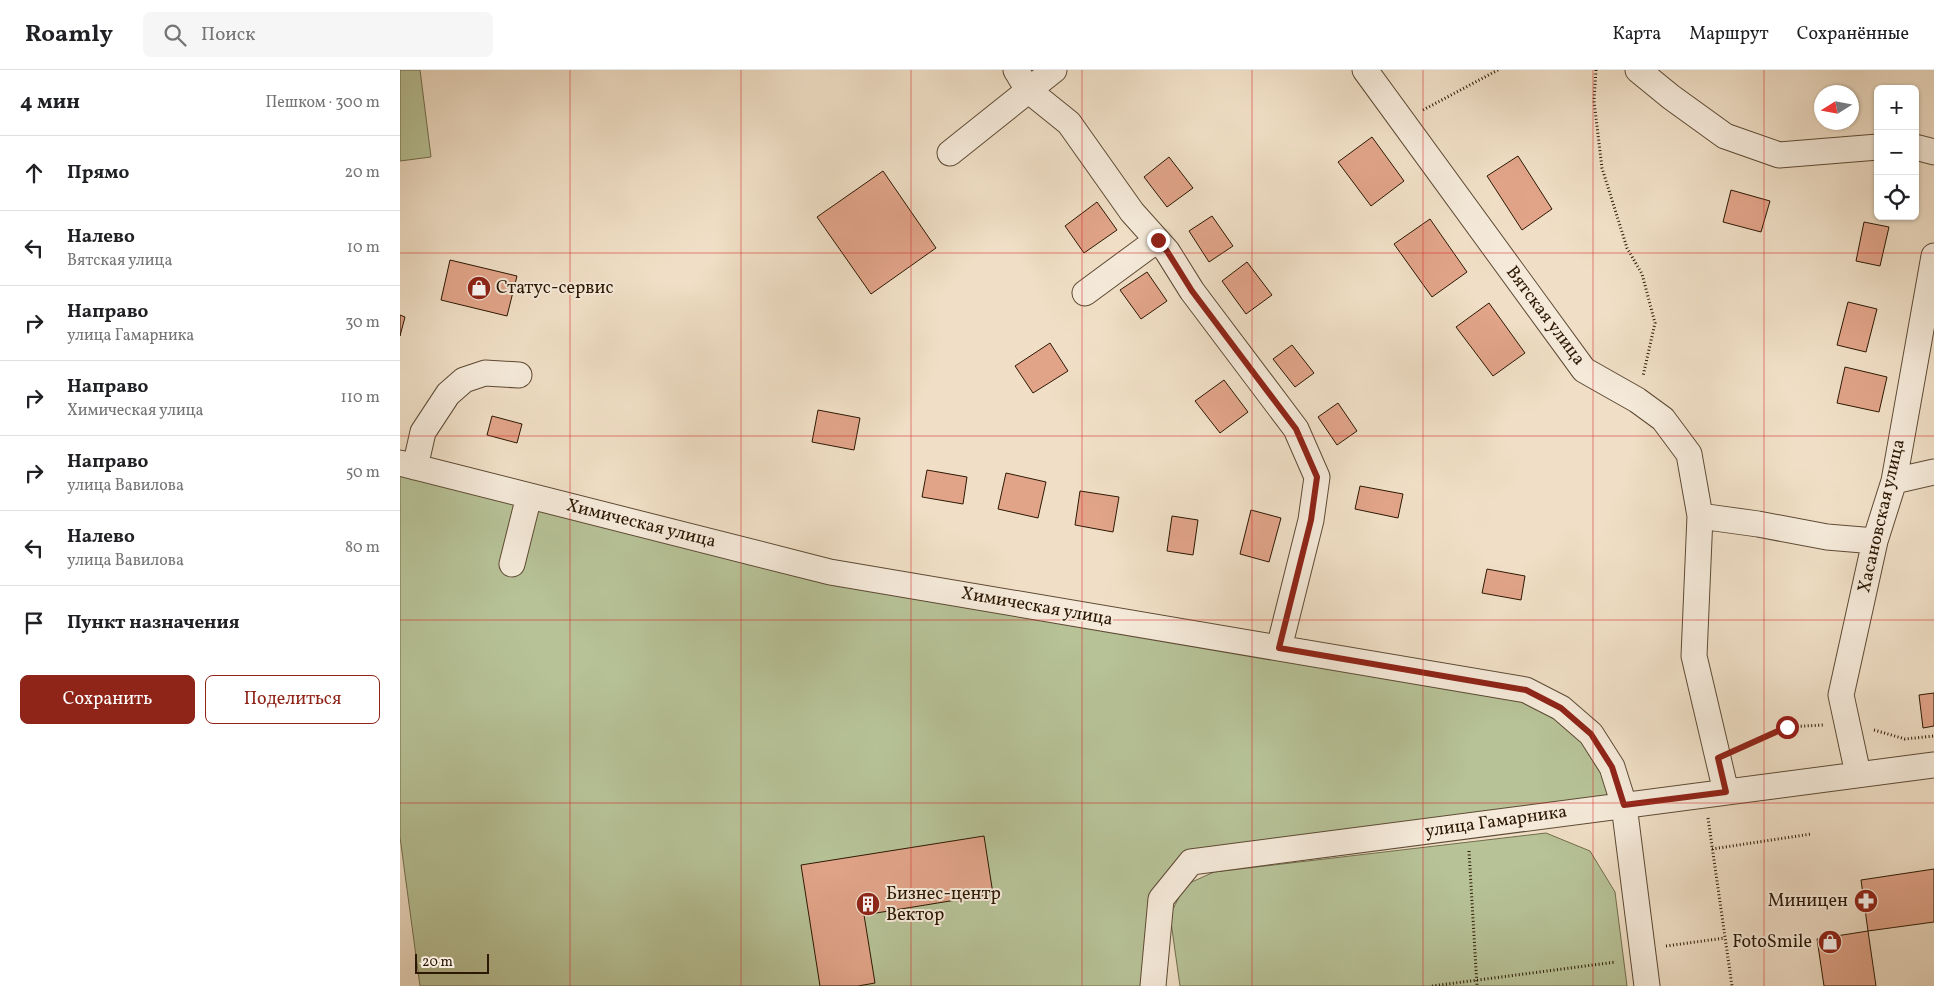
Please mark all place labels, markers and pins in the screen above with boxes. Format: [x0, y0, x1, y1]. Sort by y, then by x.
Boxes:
shop icon: Статус-сервис [466, 275, 492, 301]
place label: Статус-сервис [496, 276, 614, 301]
place label: Бизнес-центр Вектор [886, 882, 1001, 928]
pharmacy icon: Миницен [1853, 888, 1879, 914]
place label: Миницен [1768, 889, 1848, 914]
building icon: Бизнес-центр Вектор [855, 891, 881, 917]
shop icon: FotoSmile [1817, 929, 1843, 955]
place label: FotoSmile [1732, 930, 1812, 955]

